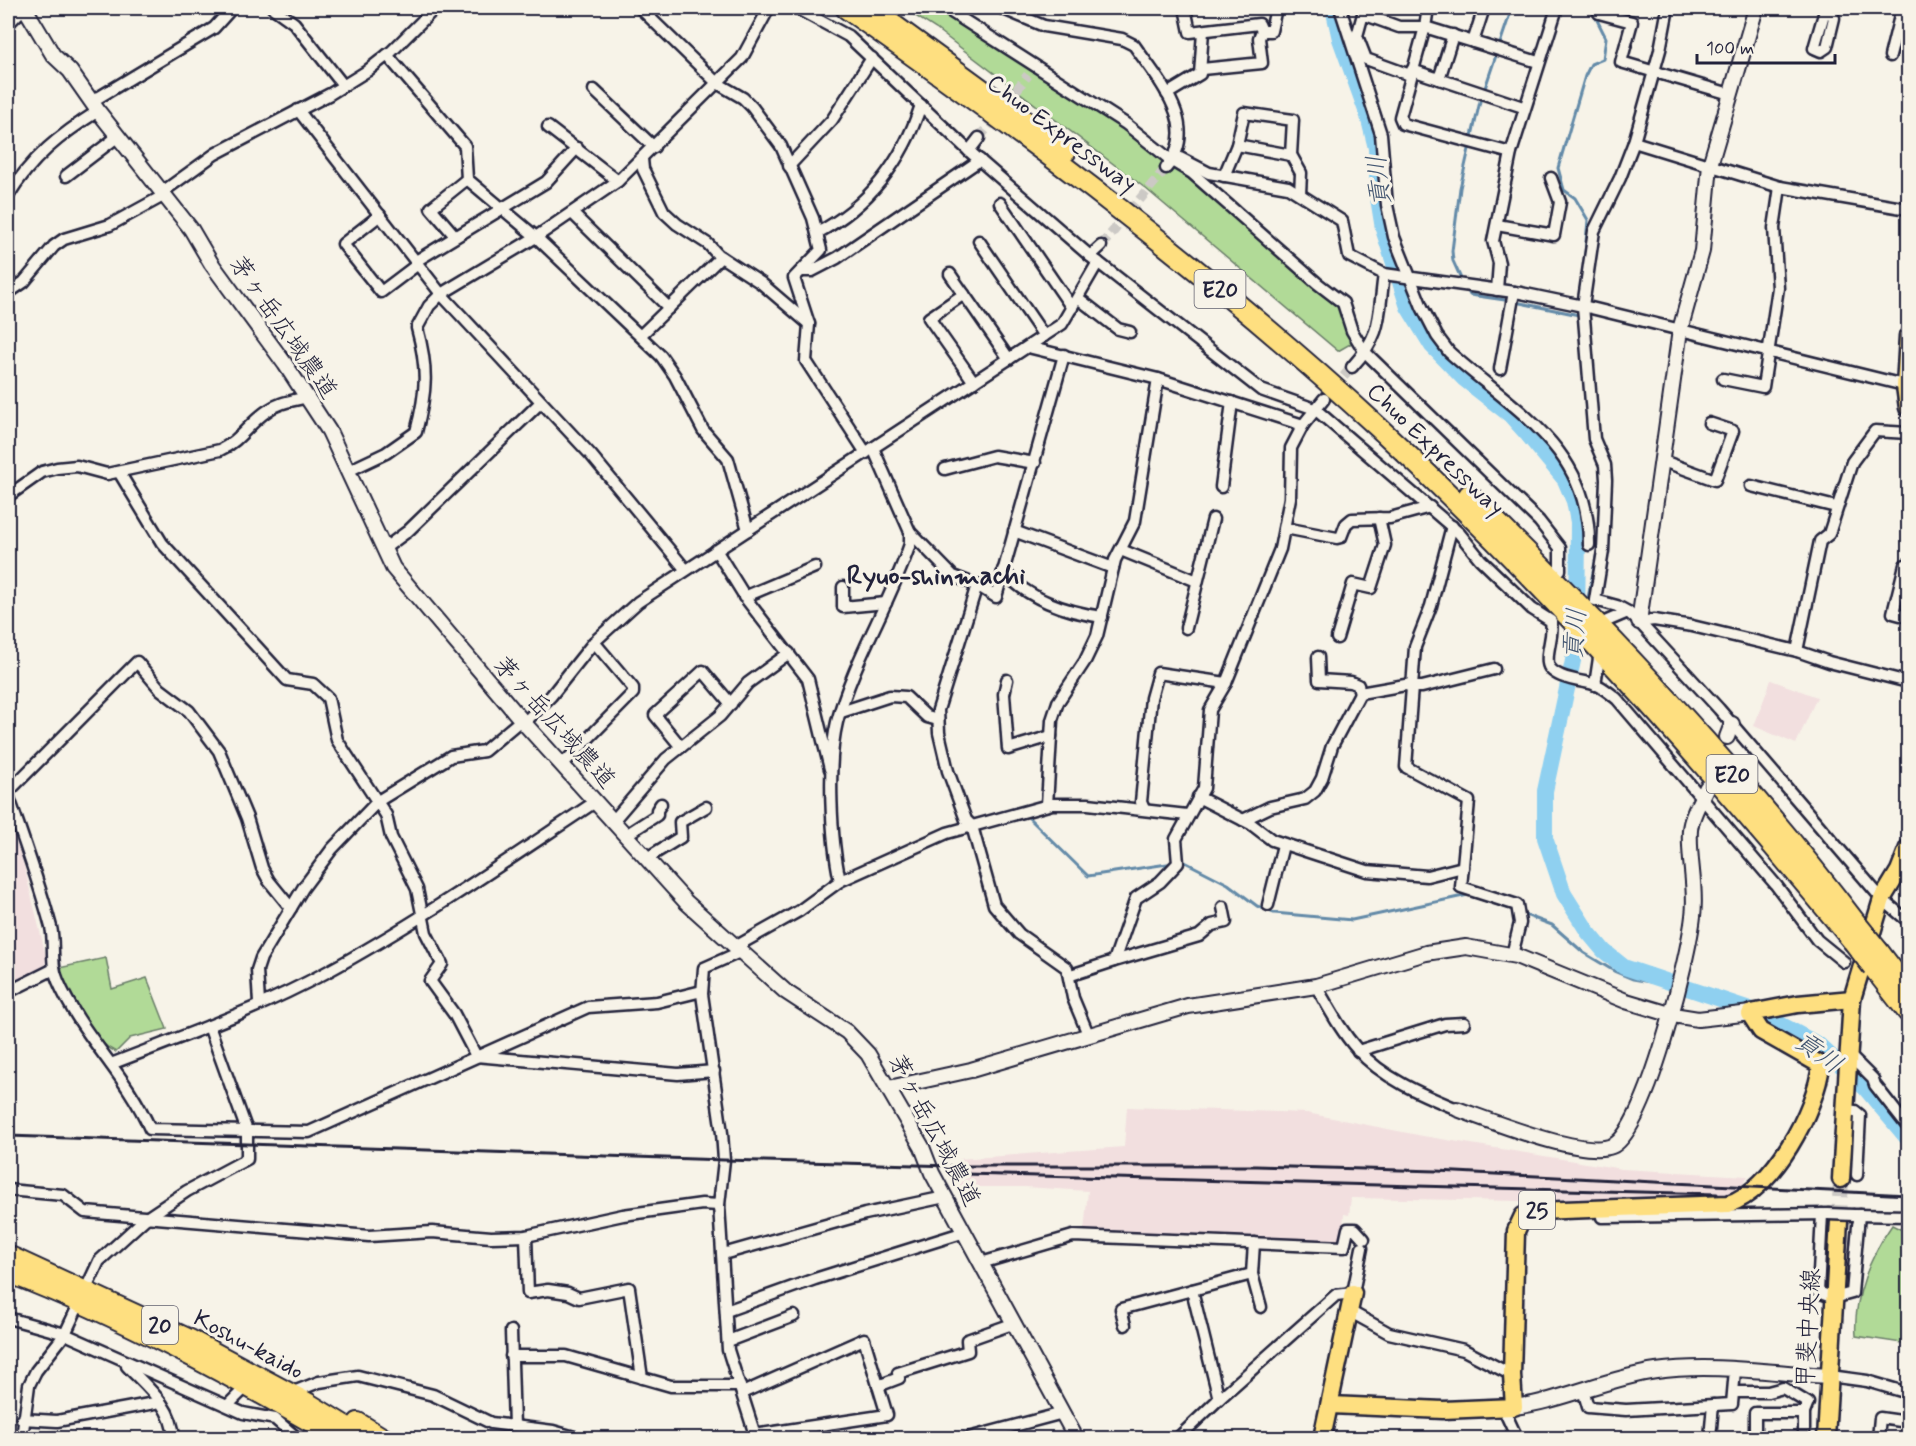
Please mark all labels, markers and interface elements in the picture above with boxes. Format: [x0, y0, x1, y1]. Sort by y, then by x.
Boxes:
scale bar [1697, 27, 1835, 65]
text: 100 m [1706, 37, 1754, 61]
street label: Chuo Expressway [980, 68, 1142, 201]
water label: 貢川 [1360, 153, 1400, 208]
street label: 茅ヶ岳広域農道 [222, 250, 344, 406]
road number: E20 [1194, 270, 1246, 308]
street label: Chuo Expressway [1360, 377, 1510, 524]
district label: Ryuo-shinmachi [847, 559, 1025, 594]
water label: 貢川 [1557, 607, 1595, 662]
street label: 茅ヶ岳広域農道 [486, 650, 622, 796]
road number: E20 [1706, 755, 1758, 793]
water label: 貢川 [1787, 1025, 1849, 1083]
street label: 茅ヶ岳広域農道 [881, 1049, 987, 1212]
road number: 25 [1519, 1191, 1555, 1229]
street label: 甲斐中央線 [1791, 1267, 1828, 1389]
street label: Koshu-kaido [188, 1303, 309, 1387]
road number: 20 [142, 1306, 178, 1344]

